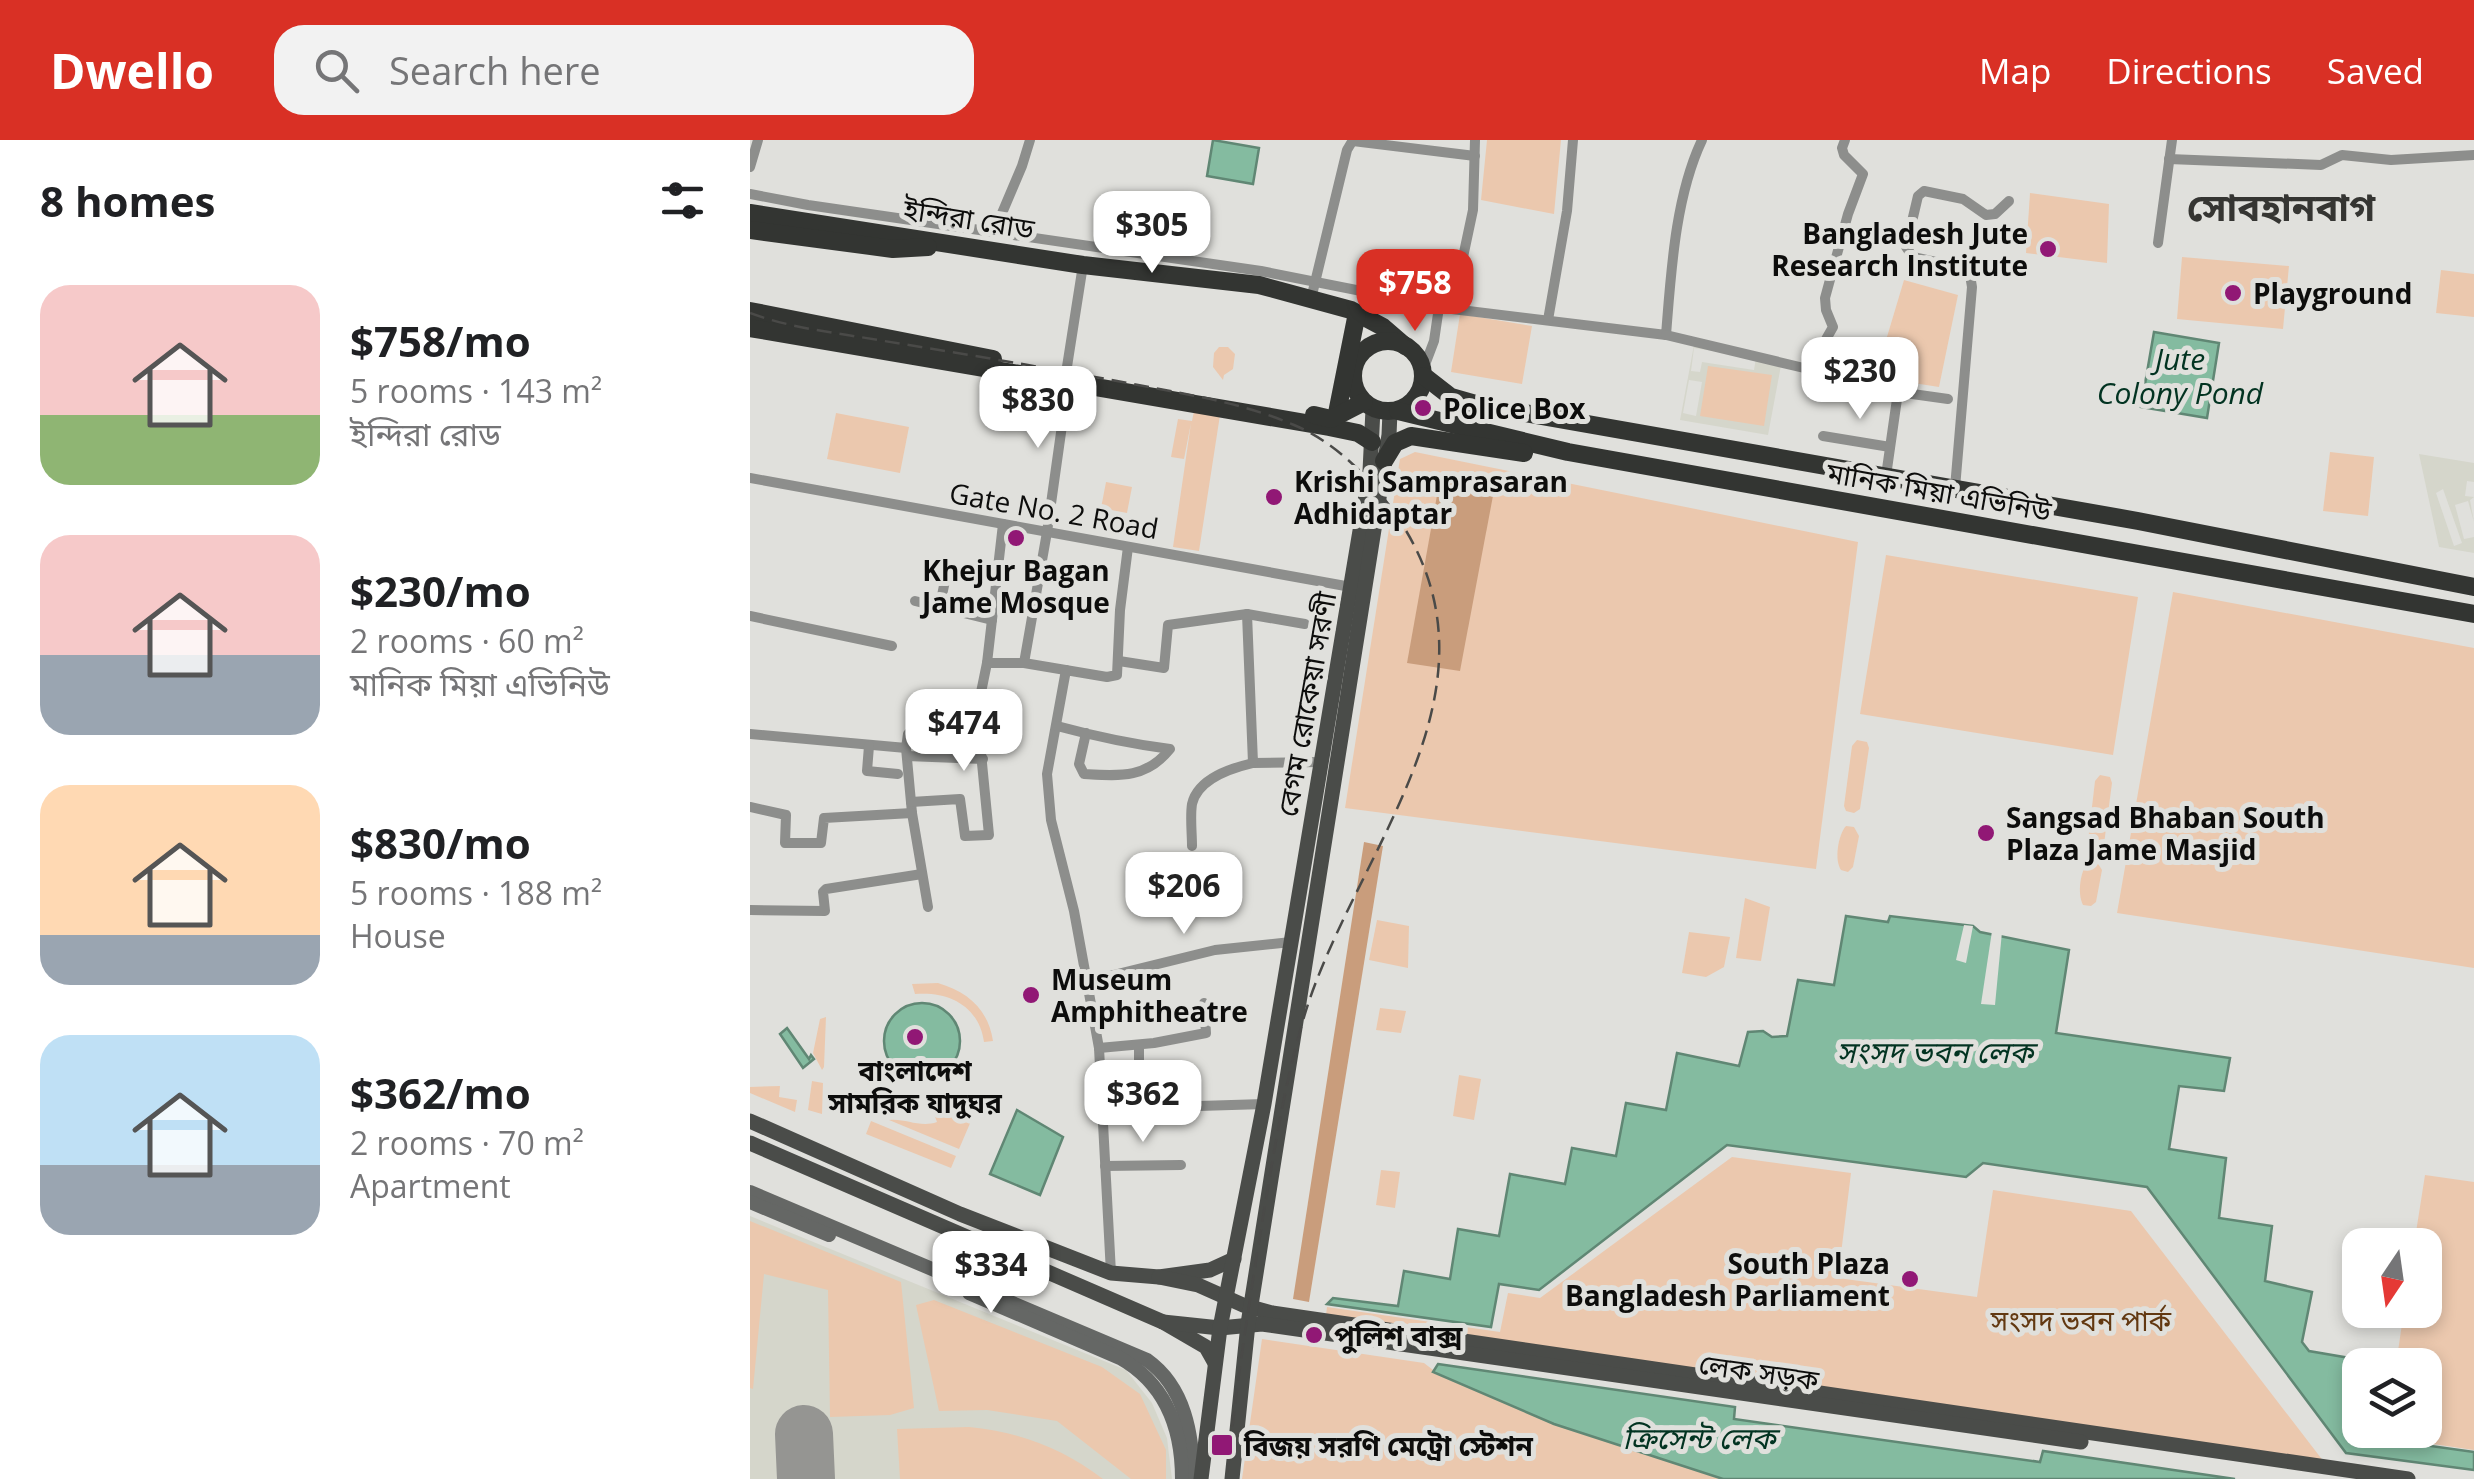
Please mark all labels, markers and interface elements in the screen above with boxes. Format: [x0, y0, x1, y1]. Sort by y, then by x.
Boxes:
search box [274, 25, 974, 115]
text: Dwello [50, 38, 214, 103]
icon: search [309, 43, 364, 98]
text: Search here [389, 44, 601, 96]
text: Map [1979, 47, 2051, 94]
text: Directions [2106, 47, 2272, 94]
text: Saved [2327, 47, 2424, 94]
text: 8 homes [40, 172, 215, 229]
icon: filters [655, 173, 710, 228]
district label: সোবহানবাগ [2187, 180, 2376, 232]
street label: ইন্দিরা রোড [900, 189, 1038, 247]
pin: $305 [1093, 191, 1211, 276]
text: $305 [1115, 202, 1189, 245]
place label: Bangladesh Jute Research Institute [1771, 214, 2028, 284]
marker: Bangladesh Jute Research Institute [2037, 238, 2059, 260]
pin: $758 [1356, 249, 1474, 334]
text: $758 [1378, 260, 1452, 303]
place label: Playground [2253, 274, 2412, 312]
marker: Playground [2222, 282, 2244, 304]
text: $758/mo [350, 312, 531, 369]
icon: home [120, 325, 240, 445]
pin: $230 [1801, 337, 1919, 422]
water label: Jute Colony Pond [2097, 338, 2264, 413]
text: $230 [1823, 348, 1897, 391]
pin: $830 [979, 366, 1097, 451]
text: 5 rooms · 143 m² [350, 369, 602, 412]
text: $830 [1001, 377, 1075, 420]
place label: Police Box [1443, 389, 1586, 427]
marker: Police Box [1412, 397, 1434, 419]
text: ইন্দিরা রোড [350, 412, 501, 455]
street label: মানিক মিয়া এভিনিউ [1823, 452, 2055, 530]
place label: Krishi Samprasaran Adhidaptar [1294, 462, 1568, 532]
street label: Gate No. 2 Road [947, 473, 1161, 547]
marker: Krishi Samprasaran Adhidaptar [1263, 486, 1285, 508]
marker: Khejur Bagan Jame Mosque [1005, 527, 1027, 549]
place label: Khejur Bagan Jame Mosque [919, 551, 1110, 621]
text: $230/mo [350, 562, 531, 619]
icon: home [120, 575, 240, 695]
street label: বেগম রোকেয়া সরণী [1268, 588, 1345, 819]
text: 2 rooms · 60 m² [350, 619, 584, 662]
text: মানিক মিয়া এভিনিউ [350, 662, 610, 705]
pin: $474 [905, 689, 1023, 774]
text: $474 [927, 700, 1001, 743]
place label: Sangsad Bhaban South Plaza Jame Masjid [2006, 798, 2325, 868]
text: $830/mo [350, 814, 531, 871]
marker: Sangsad Bhaban South Plaza Jame Masjid [1975, 822, 1997, 844]
icon: home [120, 825, 240, 945]
pin: $206 [1125, 852, 1243, 937]
text: $206 [1147, 863, 1221, 906]
text: 5 rooms · 188 m² [350, 871, 602, 914]
text: House [350, 914, 446, 957]
place label: Museum Amphitheatre [1051, 960, 1248, 1030]
marker: Museum Amphitheatre [1020, 984, 1042, 1006]
marker: বাংলাদেশ সামরিক যাদুঘর [904, 1026, 926, 1048]
water label: সংসদ ভবন লেক [1837, 1031, 2039, 1072]
place label: বাংলাদেশ সামরিক যাদুঘর [827, 1051, 1003, 1121]
pin: $362 [1084, 1060, 1202, 1145]
text: $362/mo [350, 1064, 531, 1121]
text: $362 [1106, 1071, 1180, 1114]
icon: home [120, 1075, 240, 1195]
text: 2 rooms · 70 m² [350, 1121, 584, 1164]
text: Apartment [350, 1164, 511, 1207]
north arrow [2342, 1228, 2442, 1328]
map controls [2342, 1228, 2442, 1448]
pin: $334 [932, 1231, 1050, 1316]
text: $334 [954, 1242, 1028, 1285]
place label: South Plaza Bangladesh Parliament [1565, 1244, 1890, 1314]
marker: South Plaza Bangladesh Parliament [1899, 1268, 1921, 1290]
park label: সংসদ ভবন পার্ক [1990, 1301, 2172, 1339]
place label: পুলিশ বাক্স [1334, 1316, 1463, 1354]
marker: পুলিশ বাক্স [1303, 1324, 1325, 1346]
street label: লেক সড়ক [1697, 1344, 1822, 1398]
button: layers [2342, 1348, 2442, 1448]
water label: ক্রিসেন্ট লেক [1622, 1417, 1781, 1458]
place label: বিজয় সরণি মেট্রো স্টেশন [1243, 1426, 1533, 1464]
marker: বিজয় সরণি মেট্রো স্টেশন [1209, 1432, 1235, 1458]

